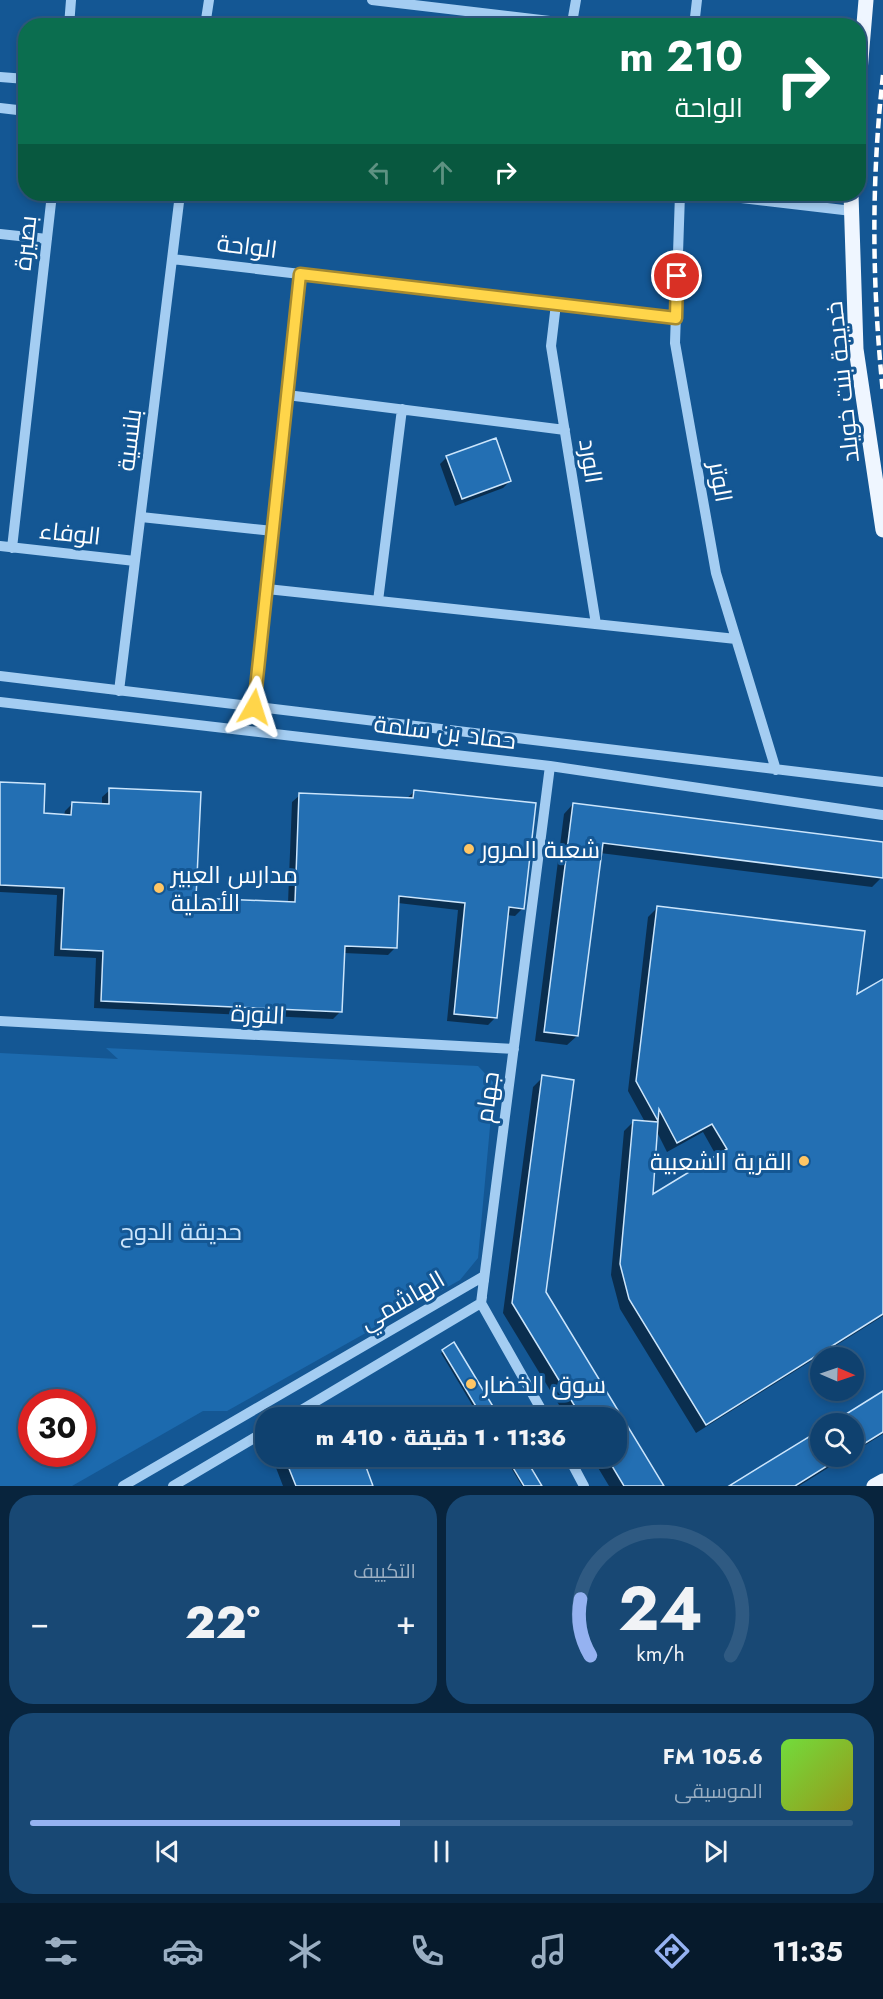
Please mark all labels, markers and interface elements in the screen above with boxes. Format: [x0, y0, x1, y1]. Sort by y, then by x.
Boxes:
text: 210 m [619, 26, 743, 87]
icon: right [764, 42, 842, 120]
text: الواحة [675, 88, 743, 127]
icon: left [363, 156, 396, 189]
icon: ahead [426, 156, 459, 189]
icon: right [489, 156, 522, 189]
street label: بصيرة [5, 214, 45, 272]
street label: الواحة [215, 225, 279, 267]
pin [651, 250, 702, 301]
icon: arrive [660, 259, 693, 292]
street label: خديجة بنت خويلد [816, 300, 868, 464]
street label: بلنسية [108, 407, 150, 473]
street label: الورد [570, 436, 612, 486]
street label: الوتر [700, 457, 742, 505]
street label: الوفاء [38, 512, 102, 554]
position arrow [222, 675, 286, 739]
street label: حماد بن سلمة [372, 706, 518, 758]
place label: شعبة المرور [479, 832, 600, 867]
marker: شعبة المرور [462, 842, 476, 856]
place label: مدارس العبير الأهلية [169, 857, 298, 920]
marker: مدارس العبير الأهلية [152, 881, 166, 895]
street label: النورة [230, 995, 286, 1033]
street label: جهام [466, 1069, 508, 1125]
place label: القرية الشعبية [650, 1144, 792, 1179]
marker: القرية الشعبية [797, 1154, 811, 1168]
park label: حديقة الدوح [120, 1214, 242, 1249]
street label: الهاشمي [353, 1262, 452, 1340]
north arrow [810, 1347, 864, 1401]
map controls [810, 1347, 864, 1467]
place label: سوق الخضار [481, 1367, 606, 1402]
marker: سوق الخضار [464, 1377, 478, 1391]
speed limit sign: 30 [18, 1389, 96, 1467]
button: search [810, 1413, 864, 1467]
text: 11:36 · 1 دقيقة · 410 m [316, 1421, 566, 1453]
text: التكييف [353, 1557, 416, 1586]
text: 24 [618, 1563, 702, 1653]
text: 22° [185, 1590, 260, 1655]
text: − [30, 1599, 49, 1646]
text: + [396, 1599, 416, 1646]
text: km/h [636, 1639, 684, 1670]
text: 105.6 FM [663, 1740, 763, 1772]
text: الموسيقى [674, 1777, 763, 1806]
icon: previous [151, 1835, 184, 1868]
icon: pause [425, 1835, 458, 1868]
icon: next [699, 1835, 732, 1868]
icon: filters [40, 1930, 82, 1972]
icon: car [162, 1930, 204, 1972]
icon: climate [284, 1930, 326, 1972]
icon: phone [406, 1930, 448, 1972]
icon: music [528, 1930, 570, 1972]
icon: directions [651, 1930, 693, 1972]
text: 11:35 [773, 1932, 843, 1971]

